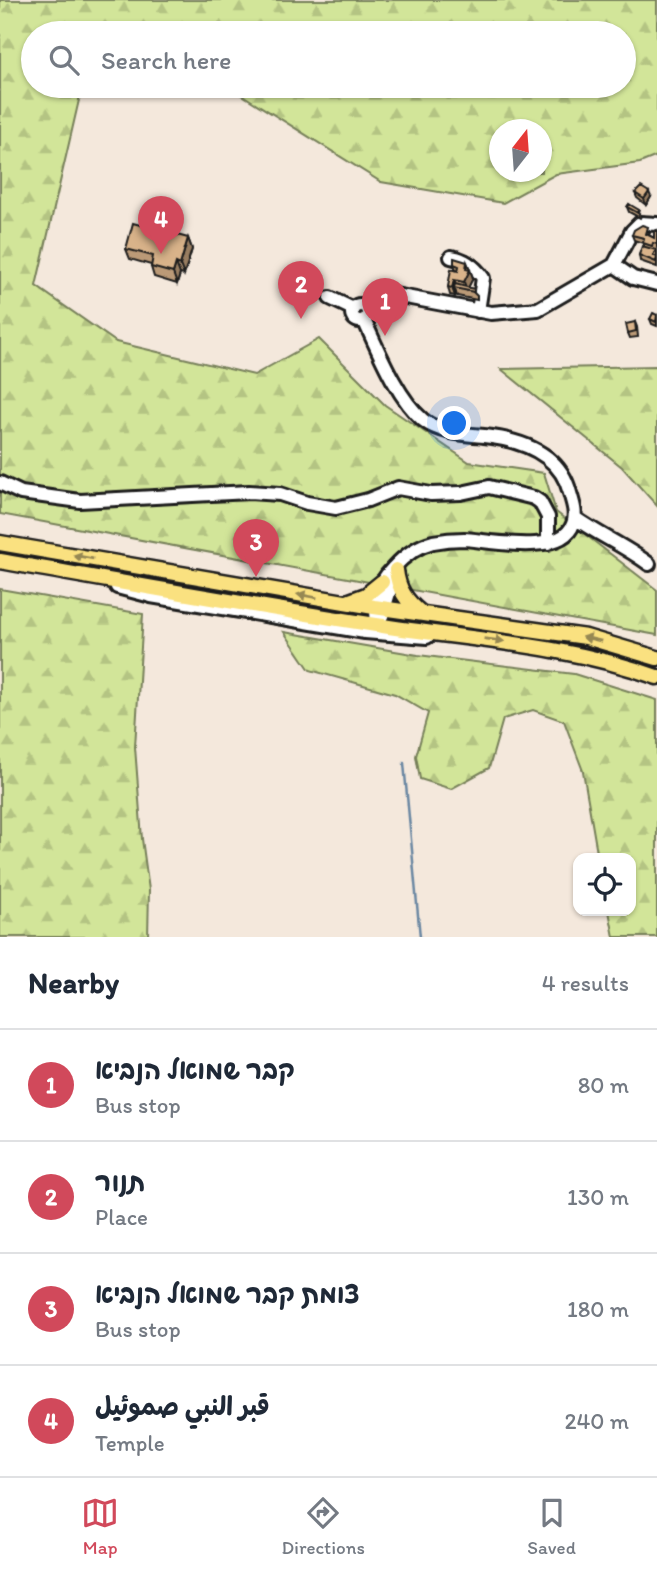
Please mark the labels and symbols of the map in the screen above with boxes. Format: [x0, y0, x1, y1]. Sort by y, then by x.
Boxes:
north arrow [489, 119, 552, 182]
pin: 4 [138, 196, 184, 254]
pin: 2 [278, 261, 324, 319]
pin: 1 [362, 278, 408, 336]
your location [437, 406, 471, 440]
pin: 3 [233, 519, 279, 577]
one-way arrow [71, 551, 93, 562]
one-way arrow [296, 590, 318, 601]
one-way arrow [581, 633, 603, 644]
one-way arrow [483, 635, 505, 646]

